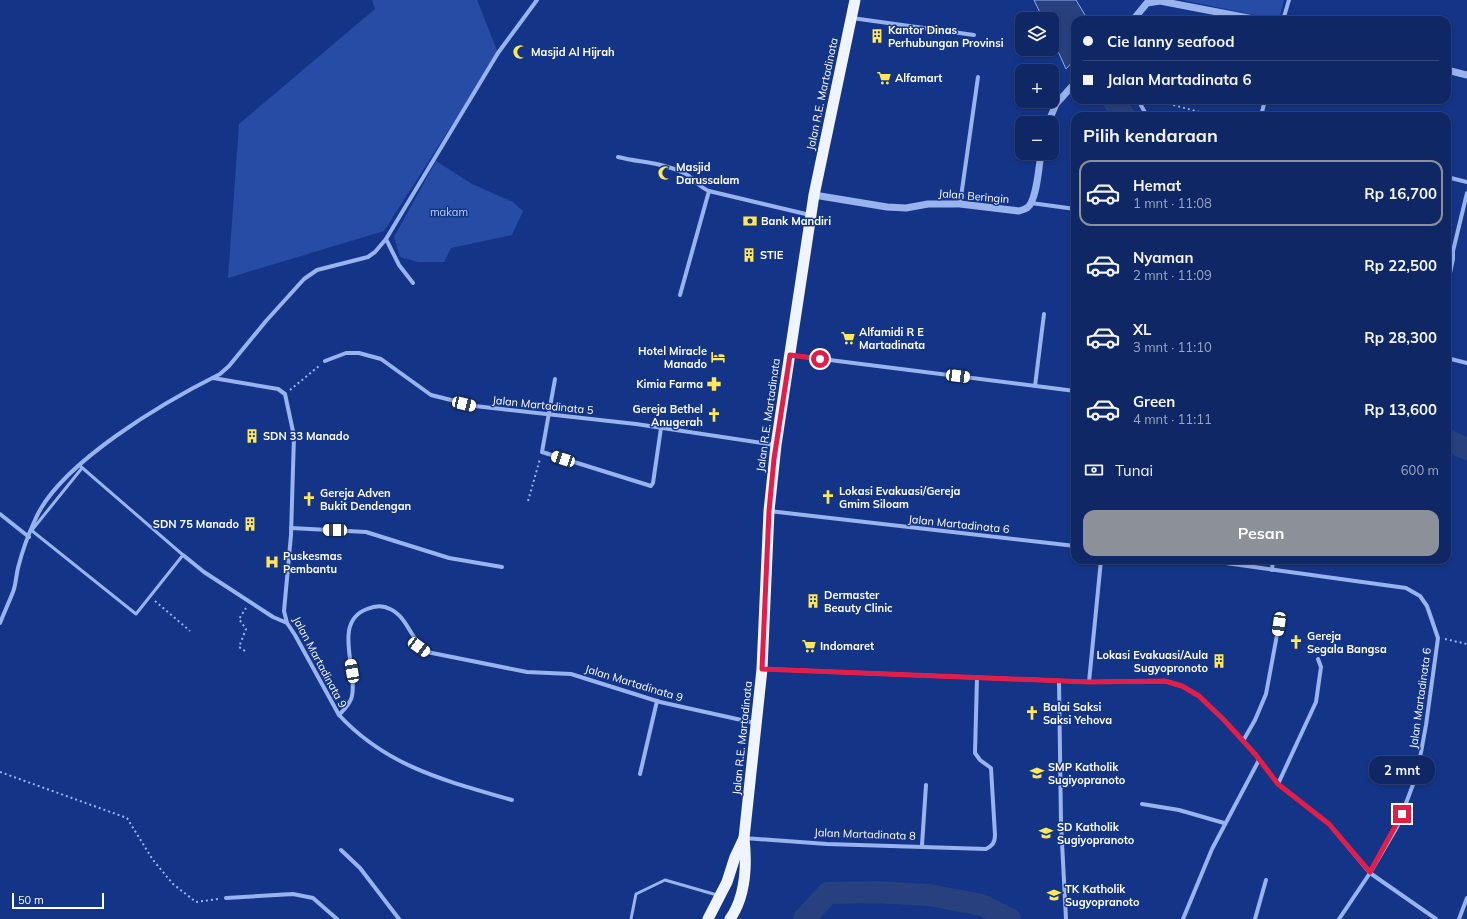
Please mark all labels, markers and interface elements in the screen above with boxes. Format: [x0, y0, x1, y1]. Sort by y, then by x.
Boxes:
map controls [1015, 12, 1059, 160]
button: layers [1015, 12, 1059, 56]
place label: Kantor Dinas Perhubungan Provinsi [888, 23, 1004, 50]
building icon: Kantor Dinas Perhubungan Provinsi [869, 28, 885, 44]
text: Cie lanny seafood [1107, 32, 1234, 51]
street label: Jalan R.E. Martadinata [803, 37, 841, 151]
mosque icon: Masjid Al Hijrah [512, 44, 528, 60]
place label: Masjid Al Hijrah [531, 45, 615, 59]
button: + [1015, 64, 1059, 108]
supermarket icon: Alfamart [876, 70, 892, 86]
text: Jalan Martadinata 6 [1107, 70, 1251, 89]
place label: Alfamart [895, 71, 942, 85]
button: − [1015, 116, 1059, 160]
text: Pilih kendaraan [1083, 124, 1218, 147]
place label: Masjid Darussalam [676, 160, 740, 187]
mosque icon: Masjid Darussalam [657, 165, 673, 181]
icon: car [1085, 175, 1121, 211]
text: Hemat [1133, 176, 1181, 195]
text: Rp 16,700 [1364, 184, 1437, 203]
street label: Jalan Beringin [938, 186, 1010, 206]
text: 1 mnt · 11:08 [1133, 195, 1212, 211]
park label: makam [430, 205, 468, 219]
bank icon: Bank Mandiri [742, 213, 758, 229]
place label: Bank Mandiri [761, 214, 831, 228]
building icon: STIE [741, 247, 757, 263]
icon: car [1085, 247, 1121, 283]
place label: STIE [760, 248, 784, 262]
text: Nyaman [1133, 248, 1193, 267]
text: Rp 22,500 [1364, 256, 1437, 275]
text: 2 mnt · 11:09 [1133, 267, 1212, 283]
icon: car [1085, 319, 1121, 355]
text: XL [1133, 320, 1151, 339]
place label: Alfamidi R E Martadinata [859, 325, 925, 352]
text: Rp 28,300 [1364, 328, 1437, 347]
supermarket icon: Alfamidi R E Martadinata [840, 330, 856, 346]
text: 3 mnt · 11:10 [1133, 339, 1212, 355]
place label: Hotel Miracle Manado [638, 344, 707, 371]
hotel icon: Hotel Miracle Manado [710, 349, 726, 365]
route start [811, 350, 829, 368]
street label: Jalan R.E. Martadinata [753, 357, 783, 473]
car [945, 369, 971, 383]
pharmacy icon: Kimia Farma [706, 376, 722, 392]
place label: Kimia Farma [636, 377, 703, 391]
icon: car [1085, 391, 1121, 427]
text: Green [1133, 392, 1175, 411]
street label: Jalan Martadinata 5 [492, 393, 595, 417]
car [451, 395, 477, 413]
text: Rp 13,600 [1364, 400, 1437, 419]
place label: Gereja Bethel Anugerah [633, 402, 703, 429]
church icon: Gereja Bethel Anugerah [706, 407, 722, 423]
text: 4 mnt · 11:11 [1133, 411, 1212, 427]
building icon: SDN 33 Manado [244, 428, 260, 444]
place label: SDN 33 Manado [263, 429, 350, 443]
car [550, 450, 576, 468]
icon: cash [1083, 459, 1105, 481]
text: Tunai [1115, 461, 1153, 480]
text: 600 m [1401, 462, 1439, 478]
place label: Lokasi Evakuasi/Gereja Gmim Siloam [839, 484, 960, 511]
place label: Gereja Adven Bukit Dendengan [320, 486, 411, 513]
church icon: Lokasi Evakuasi/Gereja Gmim Siloam [820, 489, 836, 505]
church icon: Gereja Adven Bukit Dendengan [301, 491, 317, 507]
button: Pesan [1083, 510, 1439, 556]
street label: Jalan Martadinata 6 [908, 512, 1011, 536]
building icon: SDN 75 Manado [242, 516, 258, 532]
place label: SDN 75 Manado [153, 517, 239, 531]
car [323, 524, 347, 536]
place label: Puskesmas Pembantu [283, 549, 343, 576]
hospital icon: Puskesmas Pembantu [264, 554, 280, 570]
place label: Dermaster Beauty Clinic [824, 588, 893, 615]
building icon: Dermaster Beauty Clinic [805, 593, 821, 609]
car [1271, 611, 1287, 637]
street label: Jalan Martadinata 9 [290, 614, 350, 710]
place label: Gereja Segala Bangsa [1307, 629, 1387, 656]
church icon: Gereja Segala Bangsa [1288, 634, 1304, 650]
car [406, 635, 432, 659]
supermarket icon: Indomaret [801, 638, 817, 654]
place label: Indomaret [820, 639, 874, 653]
street label: Jalan Martadinata 6 [1406, 646, 1434, 749]
place label: Lokasi Evakuasi/Aula Sugyopronoto [1096, 648, 1208, 675]
building icon: Lokasi Evakuasi/Aula Sugyopronoto [1211, 653, 1227, 669]
car [344, 658, 360, 684]
street label: Jalan Martadinata 9 [583, 661, 685, 705]
street label: Jalan R.E. Martadinata [729, 680, 755, 796]
place label: Balai Saksi Saksi Yehova [1043, 700, 1112, 727]
church icon: Balai Saksi Saksi Yehova [1024, 705, 1040, 721]
callout: 2 mnt [1369, 756, 1435, 784]
place label: SMP Katholik Sugiyopranoto [1048, 760, 1126, 787]
text: 2 mnt [1384, 762, 1420, 778]
school or university icon: SMP Katholik Sugiyopranoto [1029, 765, 1045, 781]
route end [1393, 805, 1411, 823]
place label: SD Katholik Sugiyopranoto [1057, 820, 1135, 847]
street label: Jalan Martadinata 8 [814, 825, 916, 843]
school or university icon: SD Katholik Sugiyopranoto [1038, 825, 1054, 841]
place label: TK Katholik Sugyopranoto [1065, 882, 1140, 909]
school or university icon: TK Katholik Sugyopranoto [1046, 887, 1062, 903]
scale bar [12, 891, 104, 910]
text: 50 m [18, 893, 44, 907]

